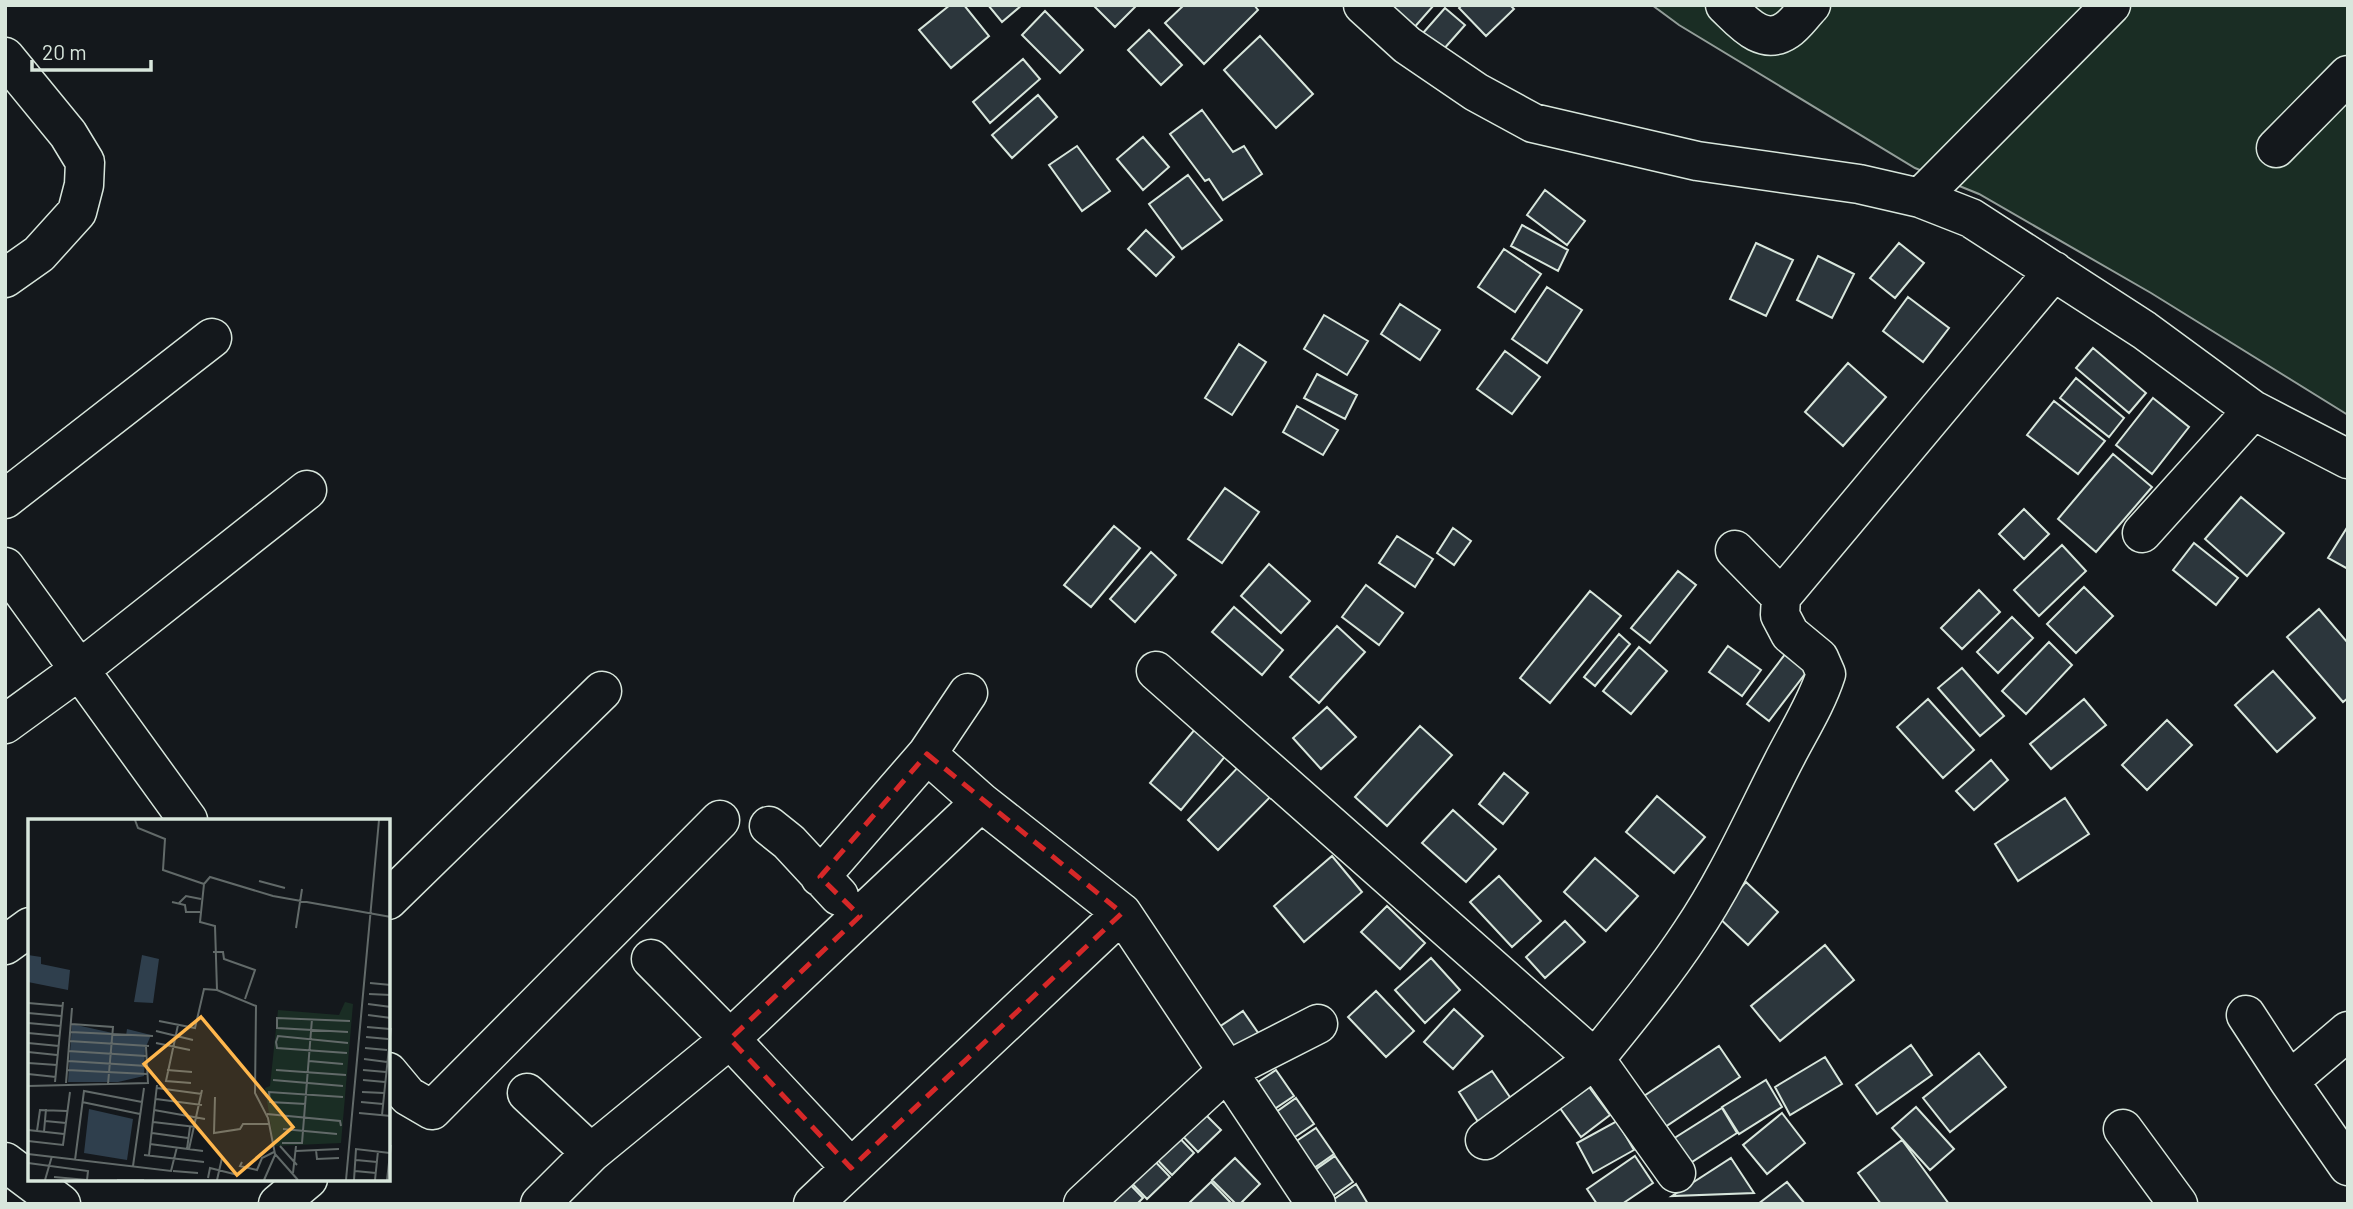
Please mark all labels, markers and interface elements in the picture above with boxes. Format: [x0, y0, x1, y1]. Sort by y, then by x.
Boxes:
scale bar [32, 28, 150, 72]
text: 20 m [42, 39, 87, 64]
inset map [28, 819, 390, 1181]

